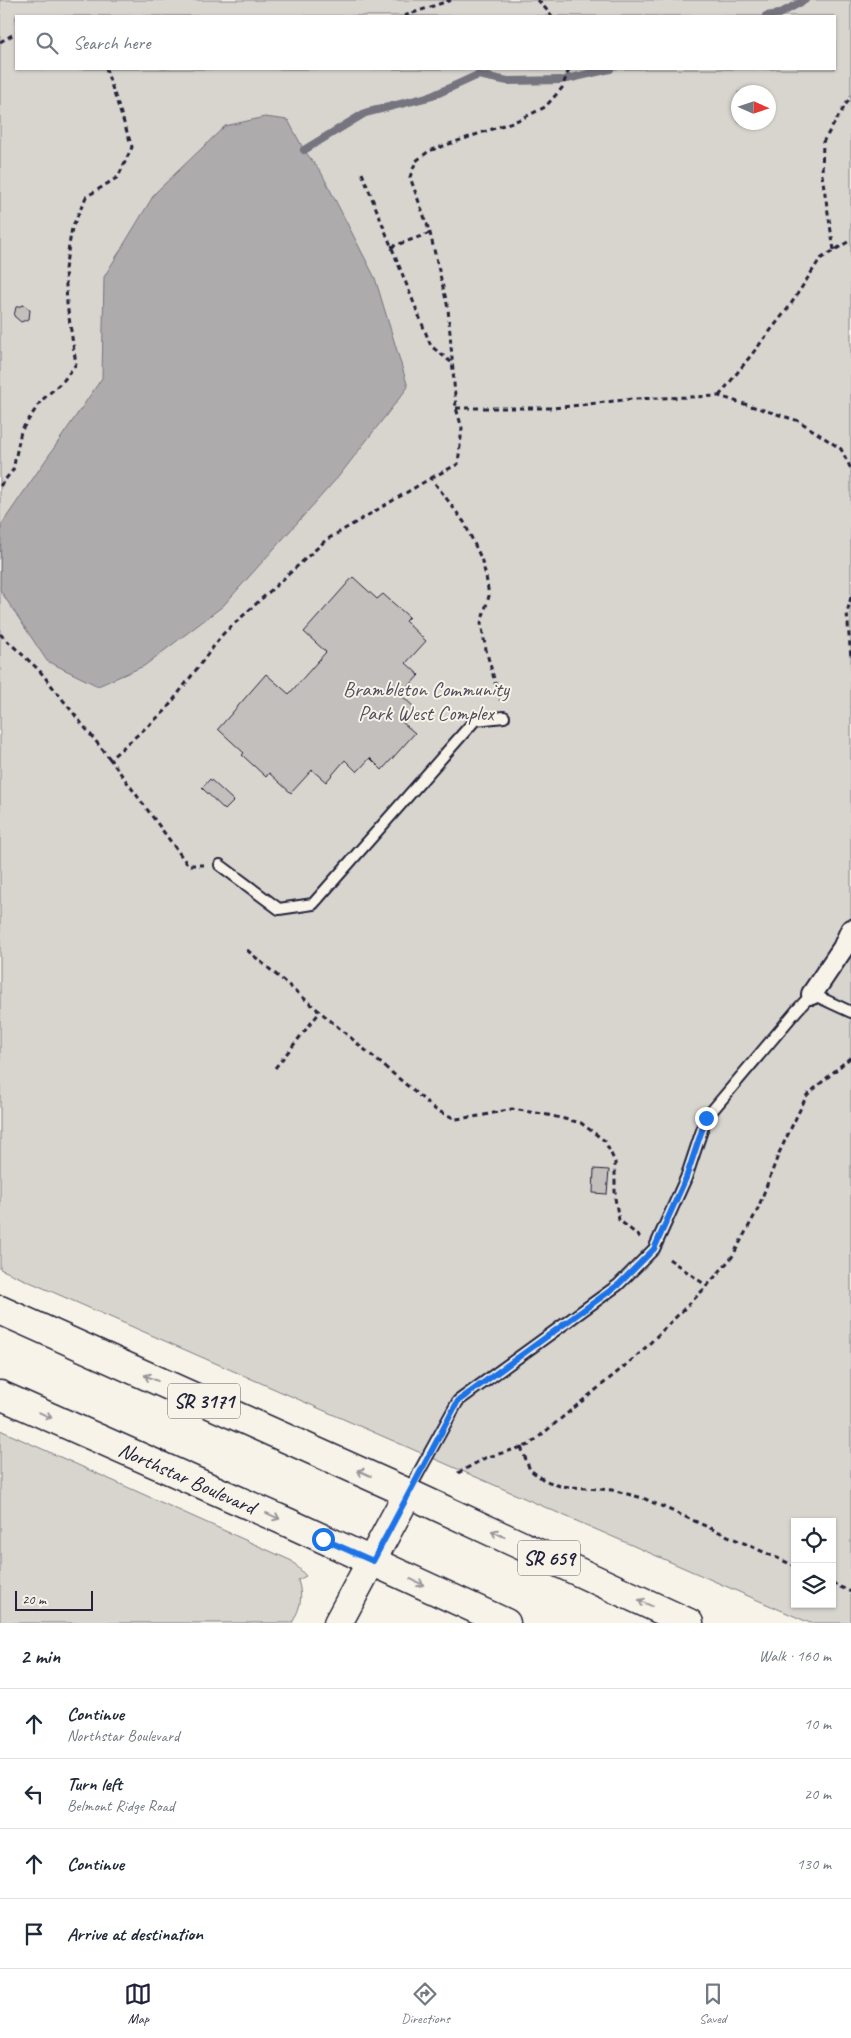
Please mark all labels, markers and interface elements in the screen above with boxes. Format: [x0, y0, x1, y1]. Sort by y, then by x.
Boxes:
search box [15, 15, 836, 70]
icon: search [33, 29, 61, 57]
text: Search here [73, 31, 150, 55]
north arrow [731, 85, 776, 130]
park label: Brambleton Community Park West Complex [343, 676, 511, 726]
route end [695, 1107, 718, 1130]
one-way arrow [144, 1372, 159, 1382]
road number: SR 3171 [168, 1384, 240, 1418]
one-way arrow [37, 1410, 52, 1420]
street label: Northstar Boulevard [114, 1436, 263, 1521]
one-way arrow [357, 1467, 372, 1477]
one-way arrow [265, 1512, 280, 1522]
map controls [791, 1518, 836, 1608]
button: locate [791, 1518, 836, 1563]
route start [312, 1528, 335, 1551]
one-way arrow [491, 1529, 506, 1539]
road number: SR 659 [518, 1540, 580, 1576]
button: layers [791, 1563, 836, 1608]
one-way arrow [409, 1578, 424, 1587]
scale bar [15, 1588, 92, 1611]
text: 20 m [22, 1591, 46, 1608]
one-way arrow [638, 1597, 653, 1607]
text: 2 min [20, 1643, 60, 1669]
text: Walk · 160 m [759, 1646, 831, 1666]
text: Continue [67, 1702, 124, 1726]
icon: ahead [20, 1710, 48, 1738]
text: 10 m [804, 1714, 831, 1734]
text: Northstar Boulevard [67, 1726, 179, 1746]
text: Turn left [67, 1772, 122, 1796]
icon: left [20, 1780, 48, 1808]
text: 20 m [804, 1784, 831, 1804]
text: Belmont Ridge Road [67, 1796, 174, 1816]
icon: ahead [20, 1850, 48, 1878]
text: Continue [67, 1852, 124, 1876]
text: 130 m [797, 1854, 831, 1874]
icon: arrive [20, 1920, 48, 1948]
text: Arrive at destination [67, 1922, 203, 1946]
tab: Map [124, 1980, 152, 2027]
tab: Directions [401, 1980, 450, 2027]
tab: Saved [699, 1980, 727, 2027]

